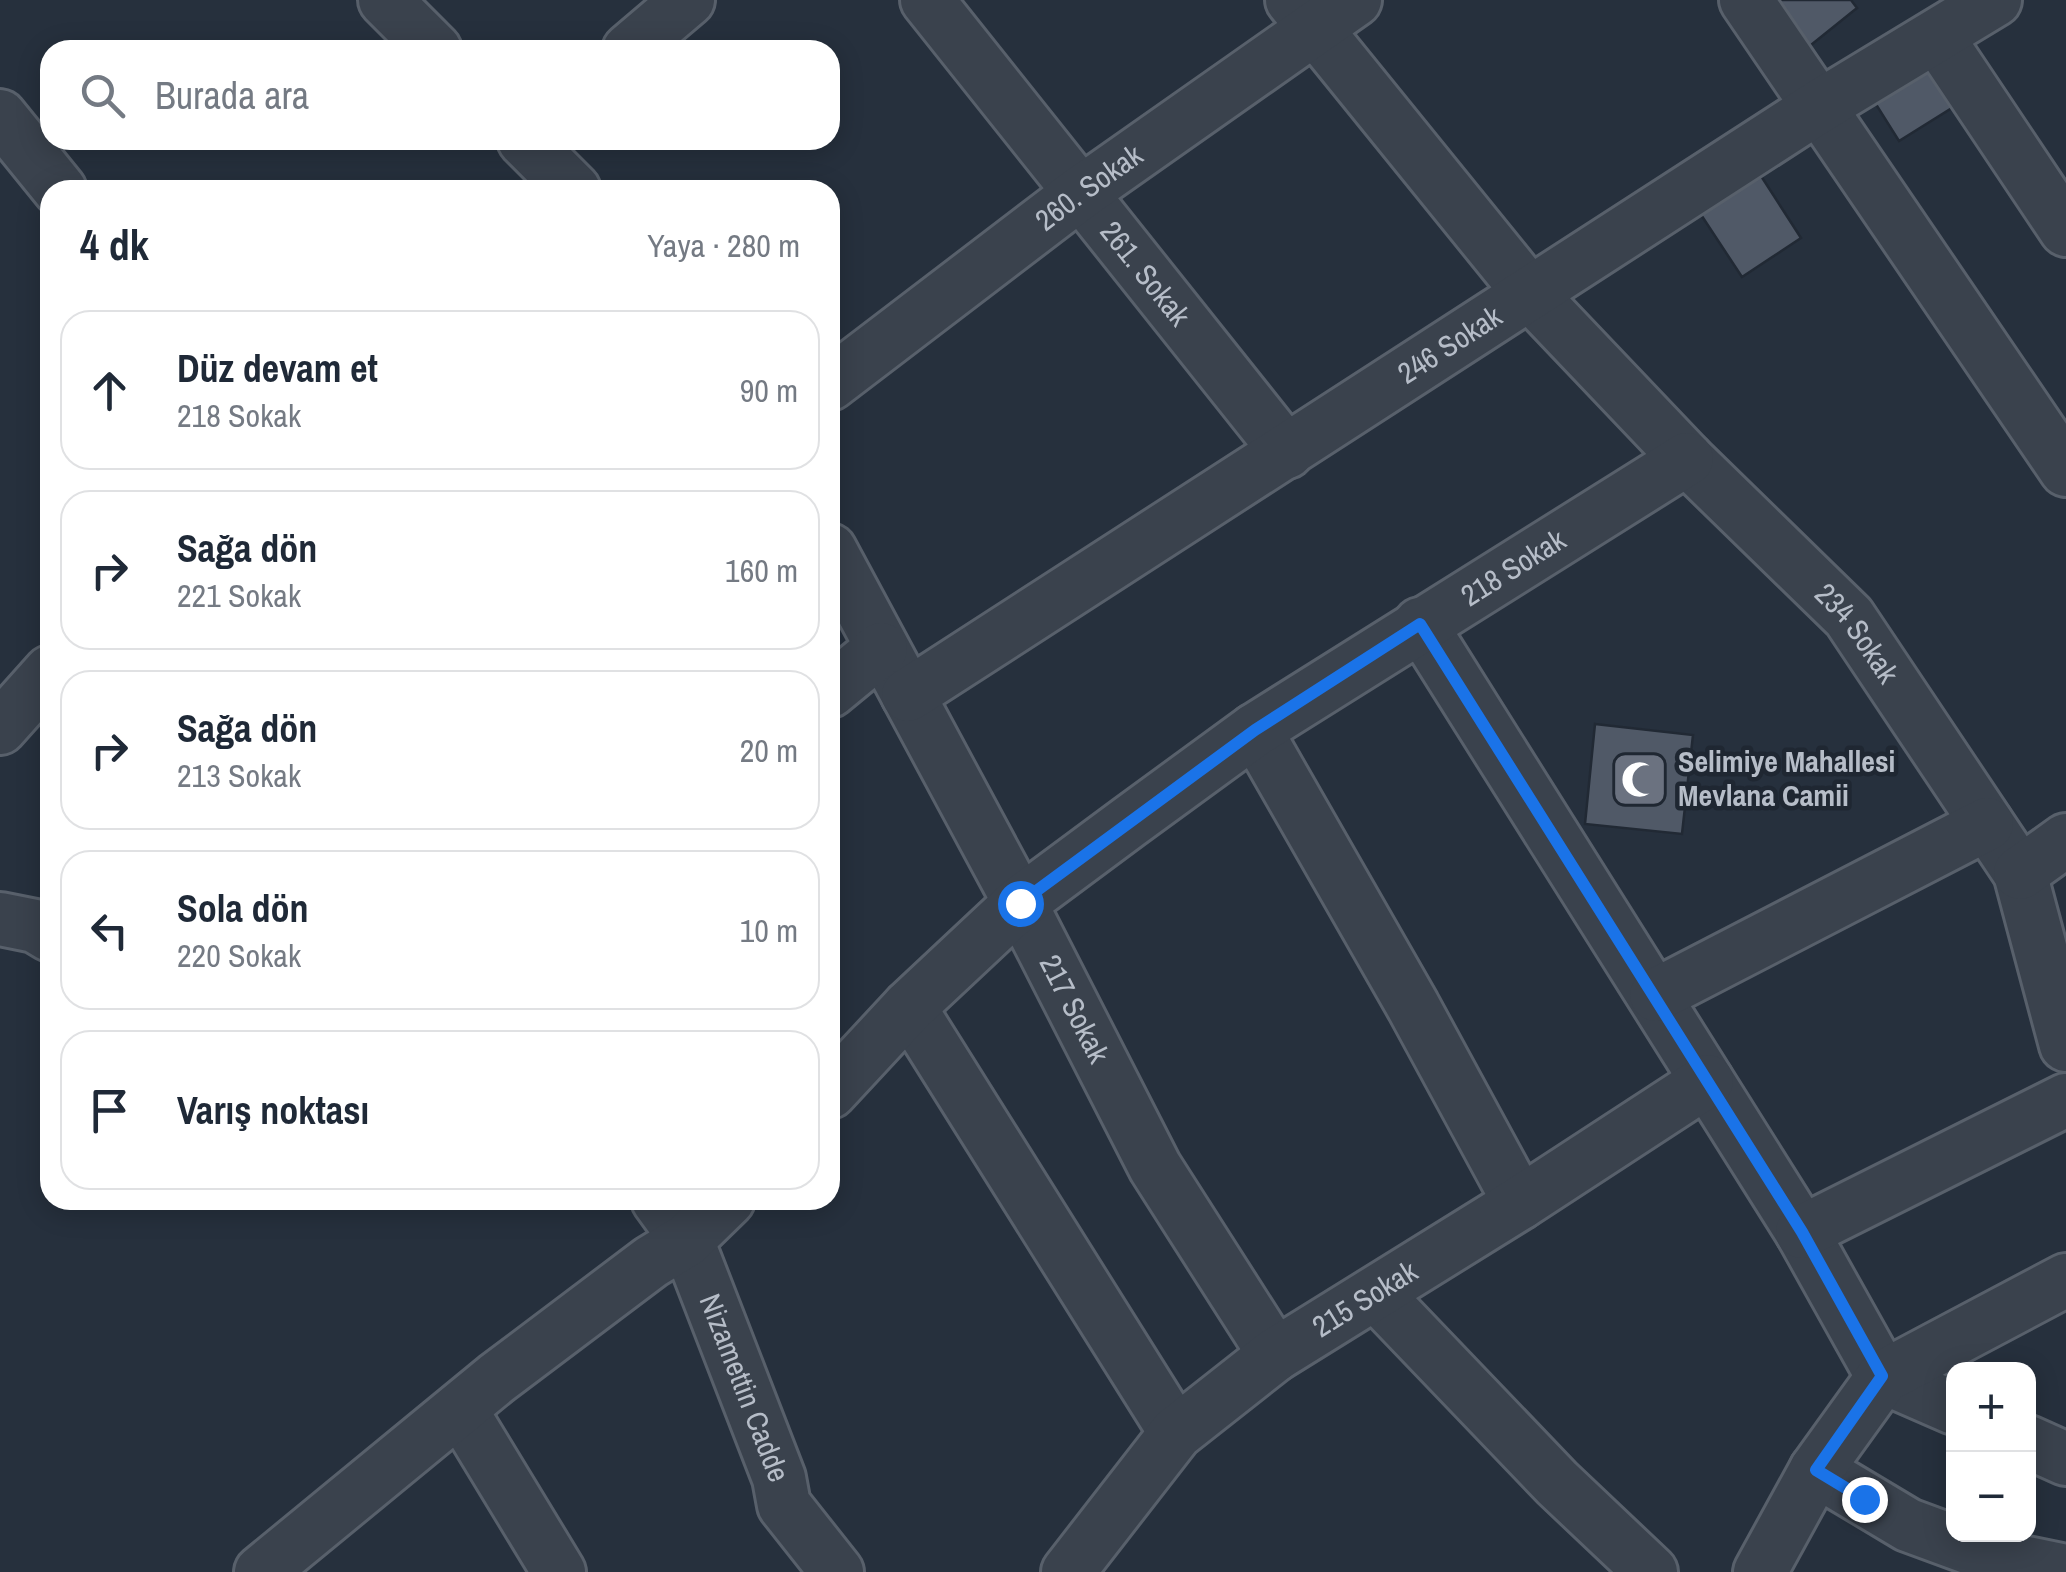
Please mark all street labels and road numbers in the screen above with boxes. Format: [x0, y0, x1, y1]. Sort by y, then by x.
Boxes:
street label: 260. Sokak [1027, 134, 1151, 239]
street label: 261. Sokak [1092, 213, 1200, 334]
street label: 246 Sokak [1390, 296, 1510, 393]
street label: 218 Sokak [1453, 519, 1573, 615]
street label: 234 Sokak [1807, 574, 1909, 691]
street label: 217 Sokak [1031, 948, 1120, 1070]
street label: 215 Sokak [1305, 1250, 1425, 1346]
street label: Nizamettin Cadde [691, 1288, 800, 1487]

